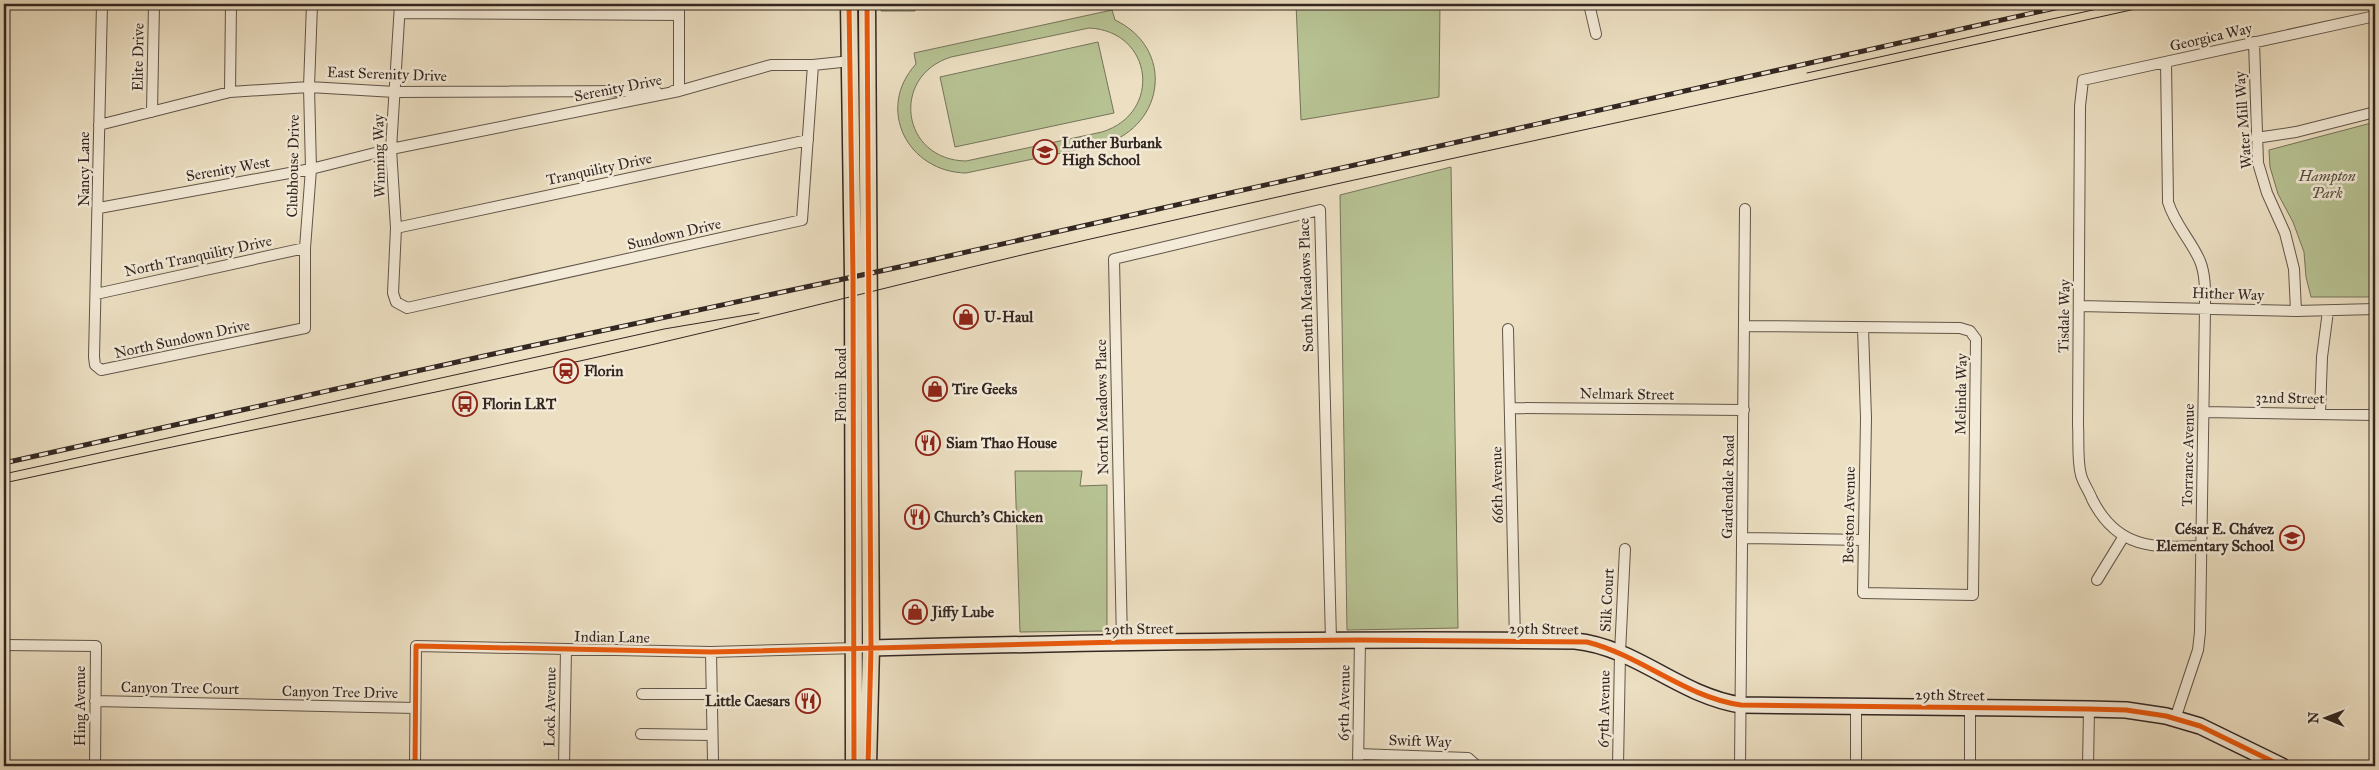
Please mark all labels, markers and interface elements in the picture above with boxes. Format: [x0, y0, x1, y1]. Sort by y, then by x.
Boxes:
street label: Georgica Way [2168, 19, 2255, 55]
street label: Elite Drive [128, 23, 148, 91]
street label: East Serenity Drive [327, 63, 447, 85]
street label: Water Mill Way [2231, 70, 2255, 169]
street label: Serenity Drive [573, 71, 663, 105]
street label: Winning Way [369, 113, 389, 198]
street label: Clubhouse Drive [283, 114, 303, 218]
street label: Nancy Lane [75, 131, 93, 207]
place label: Luther Burbank High School [1062, 134, 1163, 170]
school or university icon: Luther Burbank High School [1032, 139, 1058, 165]
street label: Tranquility Drive [544, 149, 654, 190]
street label: Serenity West [185, 153, 272, 185]
park label: Hampton Park [2297, 167, 2356, 202]
street label: Sundown Drive [625, 214, 723, 254]
street label: South Meadows Place [1295, 218, 1317, 352]
street label: North Tranquility Drive [123, 232, 274, 281]
street label: Tisdale Way [2054, 278, 2074, 353]
street label: Hither Way [2191, 284, 2265, 304]
shop icon: U-Haul [953, 304, 979, 330]
place label: U-Haul [984, 308, 1034, 326]
street label: North Sundown Drive [112, 316, 252, 362]
street label: North Meadows Place [1092, 339, 1112, 475]
street label: Florin Road [832, 347, 850, 422]
street label: Melinda Way [1951, 352, 1971, 435]
station icon: Florin [553, 358, 579, 384]
place label: Florin [584, 362, 624, 380]
shop icon: Tire Geeks [922, 376, 948, 402]
place label: Tire Geeks [951, 380, 1018, 398]
street label: Nelmark Street [1579, 384, 1675, 404]
street label: 32nd Street [2255, 388, 2326, 408]
bus stop icon: Florin LRT [452, 391, 478, 417]
place label: Florin LRT [482, 395, 557, 413]
street label: Torrance Avenue [2178, 403, 2198, 507]
restaurant icon: Siam Thao House [915, 430, 941, 456]
place label: Siam Thao House [946, 434, 1058, 452]
street label: Gardendale Road [1718, 434, 1738, 539]
street label: 66th Avenue [1487, 446, 1507, 524]
street label: Beeston Avenue [1839, 466, 1859, 564]
restaurant icon: Church's Chicken [904, 504, 930, 530]
place label: Church's Chicken [934, 508, 1044, 526]
place label: César E. Chávez Elementary School [2156, 520, 2275, 556]
school or university icon: César E. Chávez Elementary School [2279, 525, 2305, 551]
street label: Silk Court [1596, 567, 1618, 632]
shop icon: Jiffy Lube [902, 599, 928, 625]
place label: Jiffy Lube [930, 603, 995, 622]
street label: 29th Street [1104, 619, 1175, 639]
street label: 29th Street [1509, 619, 1580, 639]
street label: Indian Lane [574, 627, 650, 647]
street label: 65th Avenue [1334, 665, 1354, 741]
street label: Hing Avenue [71, 666, 89, 746]
street label: Lock Avenue [540, 667, 560, 747]
street label: 67th Avenue [1594, 670, 1614, 748]
street label: Canyon Tree Court [121, 678, 240, 698]
street label: Canyon Tree Drive [282, 682, 398, 702]
street label: 29th Street [1915, 685, 1986, 705]
restaurant icon: Little Caesars [795, 688, 821, 714]
place label: Little Caesars [705, 692, 791, 710]
north arrow [2302, 692, 2352, 742]
text: N [2305, 712, 2322, 724]
street label: Swift Way [1388, 731, 1453, 751]

